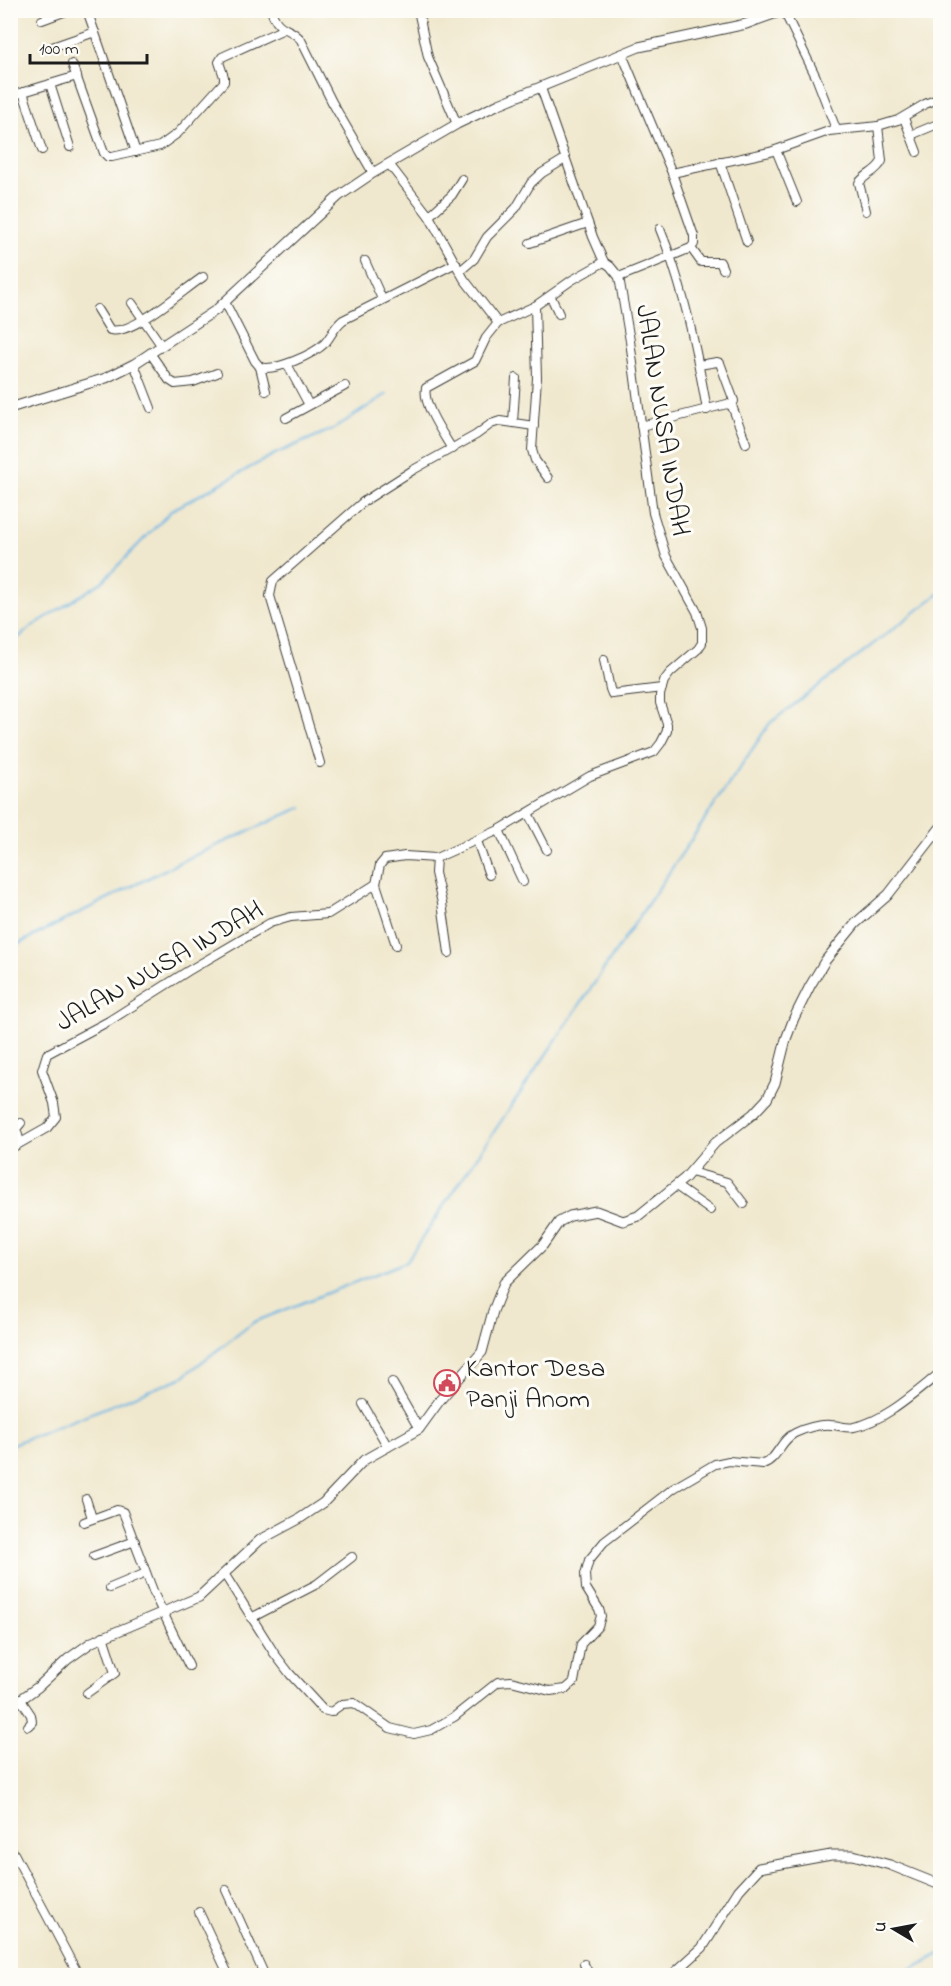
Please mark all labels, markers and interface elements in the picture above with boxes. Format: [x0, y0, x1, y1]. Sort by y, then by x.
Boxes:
scale bar [30, 27, 147, 65]
text: 100 m [39, 37, 79, 63]
street label: JALAN NUSA INDAH [624, 302, 699, 539]
street label: JALAN NUSA INDAH [49, 892, 271, 1043]
place label: Kantor Desa Panji Anom [466, 1350, 605, 1420]
public building icon: Kantor Desa Panji Anom [432, 1368, 462, 1398]
north arrow [864, 1899, 924, 1959]
text: U [869, 1920, 894, 1934]

